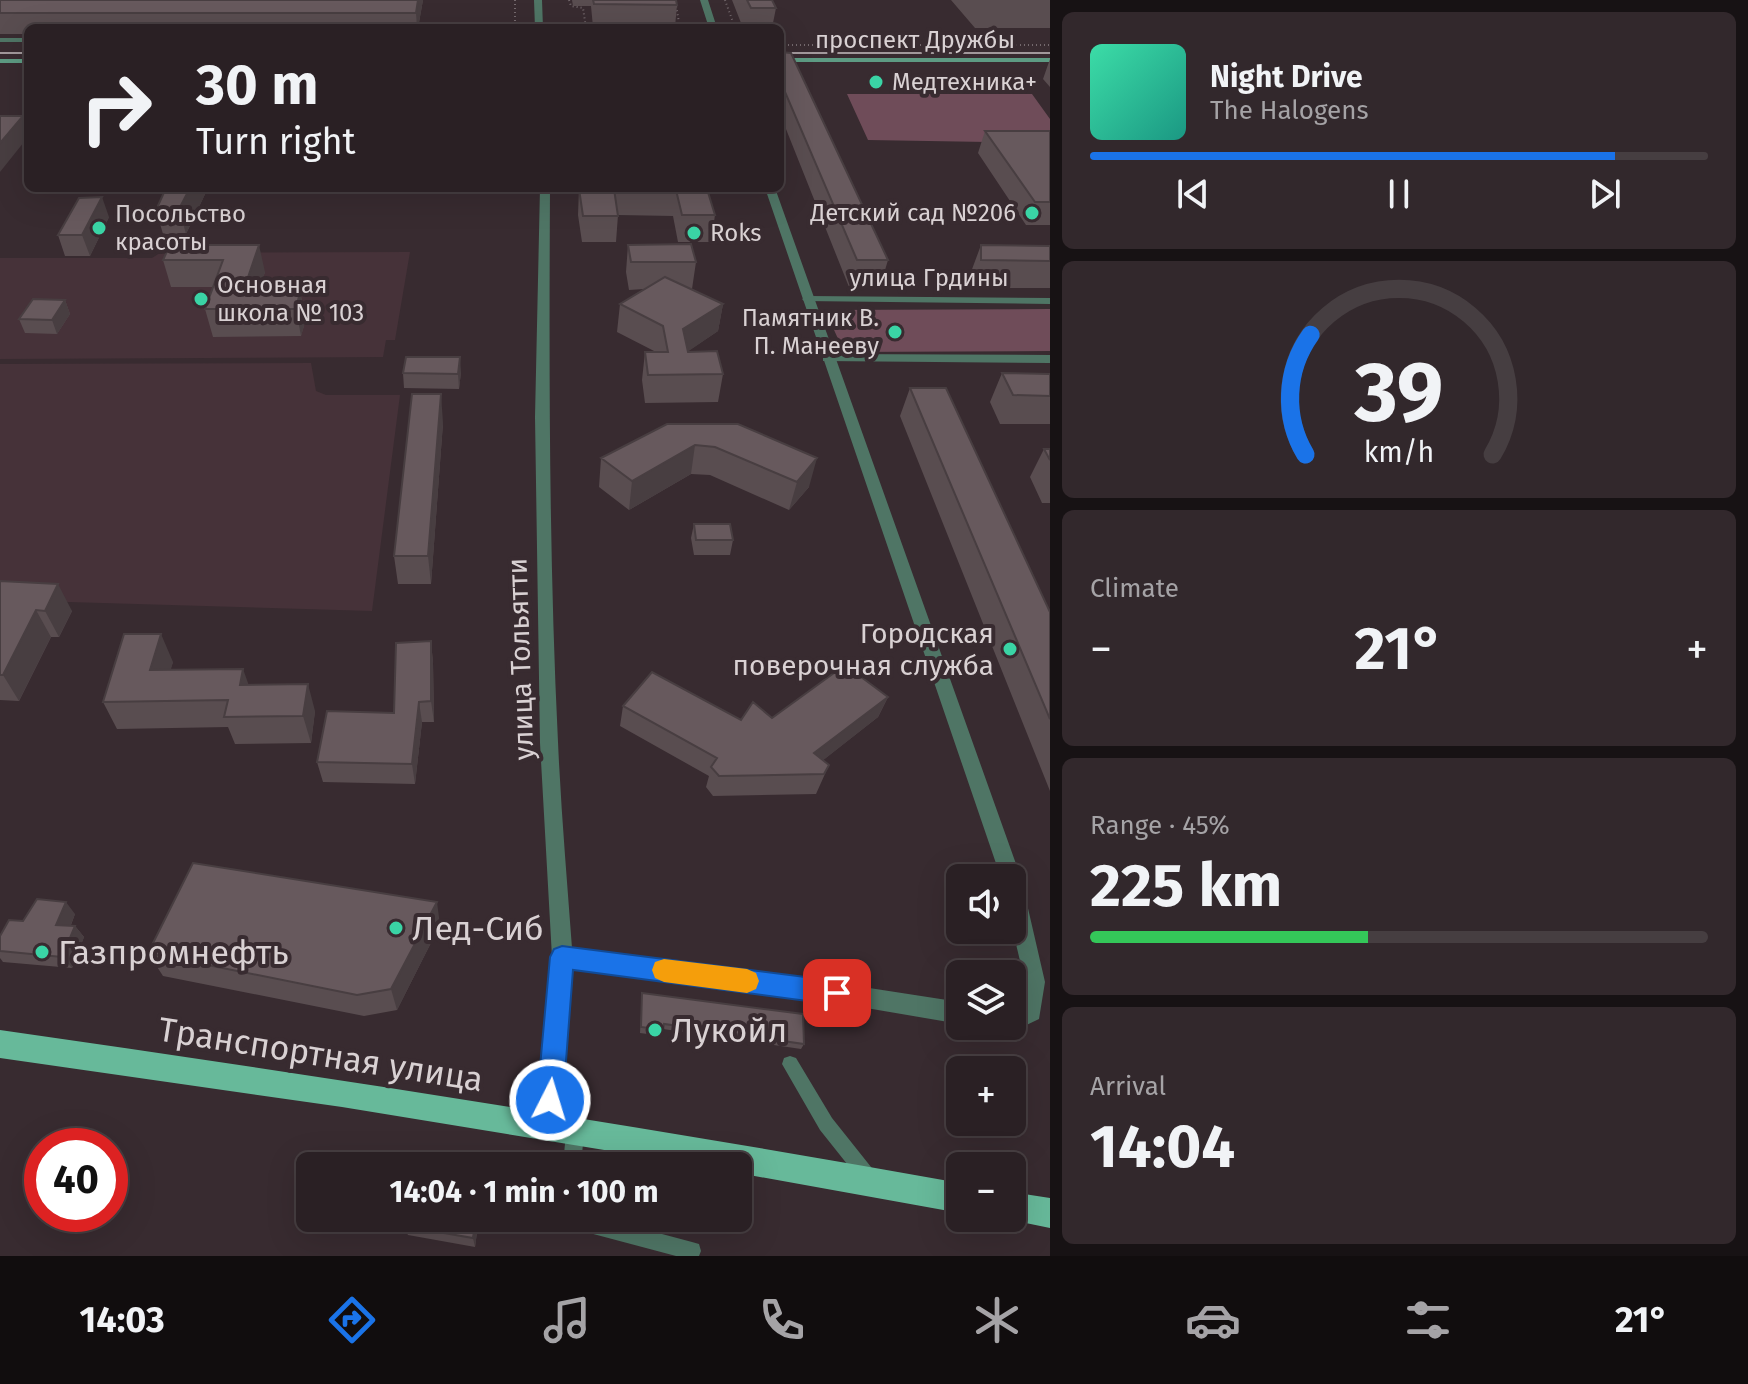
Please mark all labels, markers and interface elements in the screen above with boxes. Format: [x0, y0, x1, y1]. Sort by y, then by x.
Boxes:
street label: проспект Дружбы [815, 26, 1015, 54]
text: 30 m [196, 52, 318, 119]
icon: right [64, 56, 168, 160]
text: Night Drive [1210, 59, 1363, 95]
place label: Медтехника+ [892, 68, 1037, 96]
marker: Медтехника+ [867, 73, 885, 91]
text: The Halogens [1210, 95, 1369, 126]
text: Turn right [196, 120, 356, 164]
icon: previous [1171, 172, 1215, 216]
icon: pause [1377, 172, 1421, 216]
icon: next [1583, 172, 1627, 216]
place label: Детский сад №206 [810, 199, 1016, 227]
place label: Посольство красоты [115, 200, 246, 256]
marker: Детский сад №206 [1023, 204, 1041, 222]
marker: Посольство красоты [90, 219, 108, 237]
place label: Roks [710, 219, 762, 247]
marker: Roks [685, 224, 703, 242]
street label: улица Грдины [849, 264, 1009, 292]
place label: Основная школа № 103 [217, 271, 364, 327]
marker: Основная школа № 103 [192, 290, 210, 308]
place label: Памятник В. П. Манееву [742, 304, 879, 360]
marker: Памятник В. П. Манееву [886, 323, 904, 341]
text: 39 [1354, 343, 1443, 443]
text: km/h [1364, 435, 1434, 470]
street label: улица Тольятти [500, 557, 541, 761]
text: Climate [1090, 573, 1179, 604]
text: 21° [1355, 613, 1443, 685]
place label: Городская поверочная служба [733, 617, 994, 682]
text: − [1090, 623, 1112, 676]
text: + [1686, 623, 1708, 676]
marker: Городская поверочная служба [1001, 640, 1019, 658]
text: Range · 45% [1090, 810, 1230, 841]
text: 225 km [1090, 850, 1282, 922]
map controls [946, 864, 1026, 1232]
button: sound [946, 864, 1026, 944]
place label: Лед-Сиб [412, 908, 544, 949]
marker: Лед-Сиб [387, 919, 405, 937]
place label: Газпромнефть [58, 932, 289, 973]
marker: Газпромнефть [33, 943, 51, 961]
pin [803, 959, 871, 1027]
button: layers [946, 960, 1026, 1040]
icon: arrive [815, 971, 859, 1015]
street label: Транспортная улица [156, 1009, 486, 1100]
place label: Лукойл [671, 1010, 787, 1051]
marker: Лукойл [646, 1021, 664, 1039]
button: + [946, 1056, 1026, 1136]
position arrow [508, 1058, 592, 1142]
text: Arrival [1090, 1071, 1166, 1102]
text: 14:04 [1090, 1111, 1235, 1183]
speed limit sign: 40 [24, 1128, 128, 1232]
button: − [946, 1152, 1026, 1232]
text: 14:04 · 1 min · 100 m [389, 1174, 659, 1210]
icon: directions [324, 1292, 380, 1348]
icon: music [539, 1292, 595, 1348]
icon: phone [754, 1292, 810, 1348]
icon: climate [969, 1292, 1025, 1348]
icon: car [1185, 1292, 1241, 1348]
icon: filters [1400, 1292, 1456, 1348]
text: 14:03 [80, 1298, 165, 1342]
text: 21° [1615, 1298, 1668, 1342]

